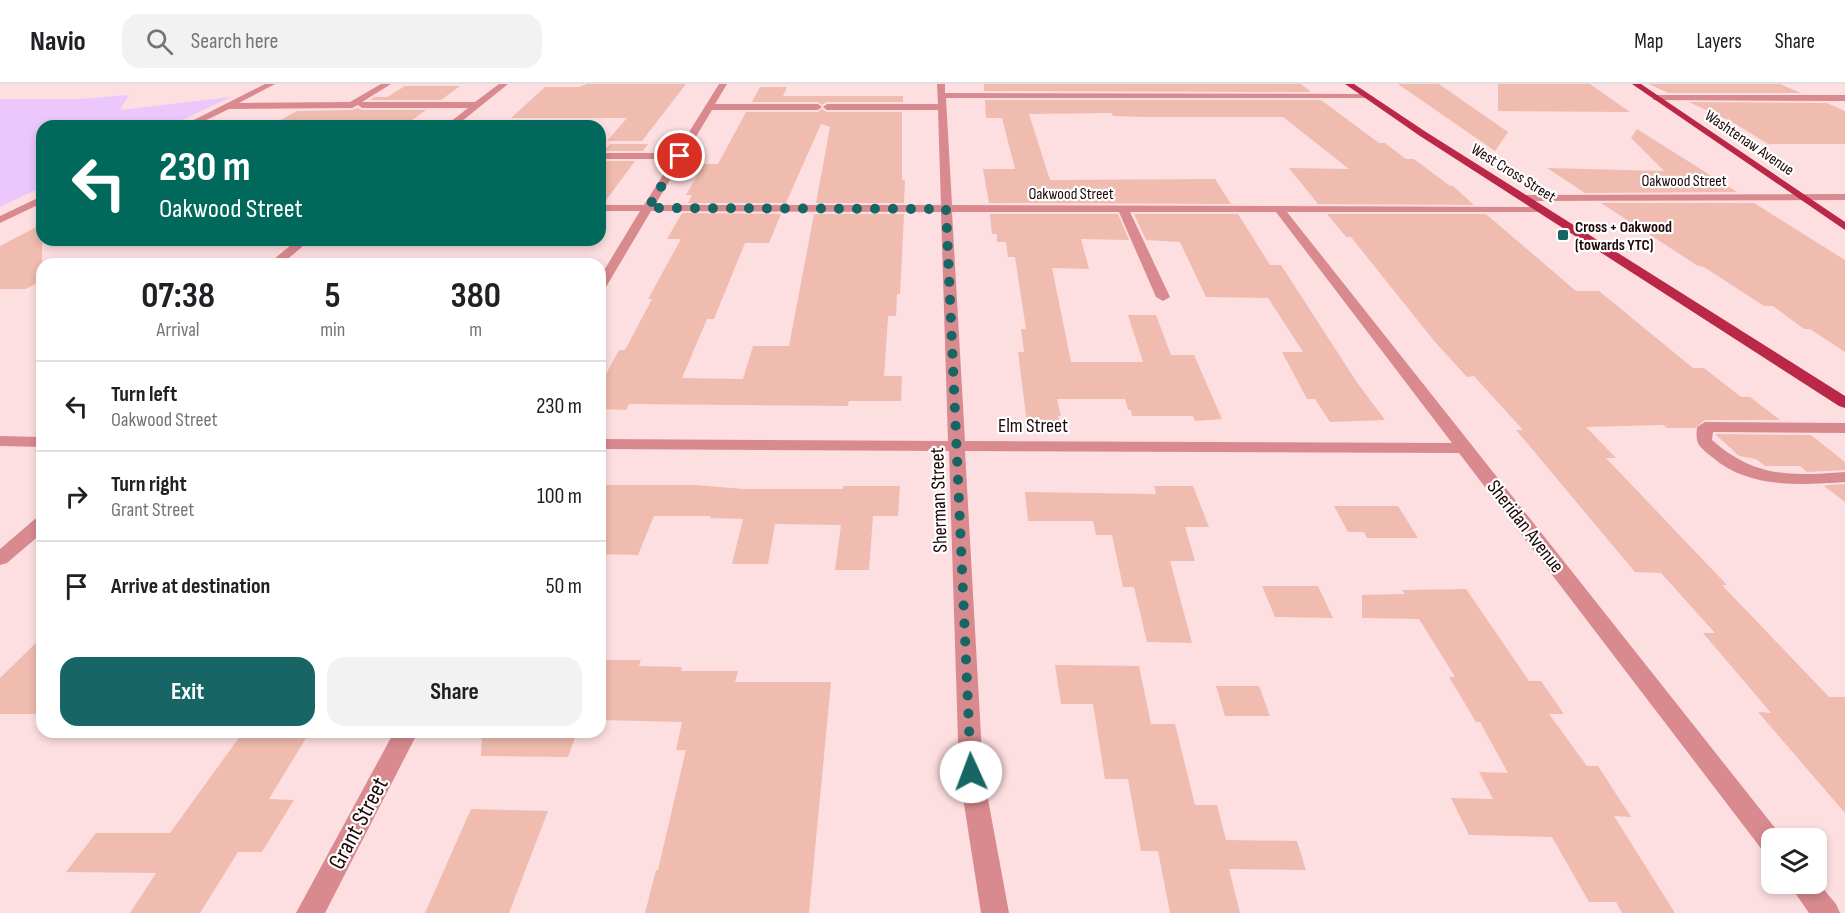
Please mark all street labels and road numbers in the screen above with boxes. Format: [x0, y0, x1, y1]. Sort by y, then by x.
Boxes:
street label: Washtenaw Avenue [1701, 106, 1797, 180]
street label: West Cross Street [1467, 140, 1559, 207]
street label: Oakwood Street [1641, 172, 1727, 191]
street label: Oakwood Street [1028, 185, 1114, 204]
street label: Elm Street [998, 414, 1068, 438]
street label: Sherman Street [925, 447, 953, 553]
street label: Sheridan Avenue [1481, 475, 1569, 578]
street label: Grant Street [322, 772, 395, 874]

